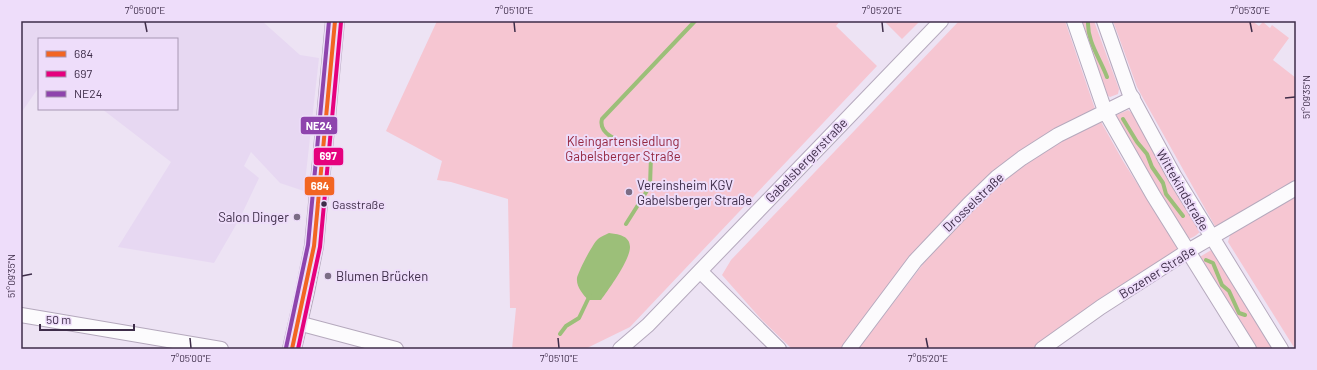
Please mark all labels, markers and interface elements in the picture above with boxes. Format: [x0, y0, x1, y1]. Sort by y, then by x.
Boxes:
text: 7°05'00"E [125, 4, 165, 16]
text: 7°05'10"E [495, 4, 533, 16]
text: 7°05'20"E [862, 4, 902, 16]
text: 7°05'30"E [1230, 4, 1270, 16]
legend [38, 38, 178, 110]
text: 684 [74, 46, 93, 60]
text: 697 [74, 66, 92, 80]
text: 51°09'35"N [1300, 75, 1312, 119]
text: NE24 [74, 86, 102, 100]
street label: Gabelsbergerstraße [762, 114, 850, 206]
line badge: NE24 [300, 116, 338, 135]
text: NE24 [306, 119, 333, 132]
park label: Kleingartensiedlung Gabelsberger Straße [565, 133, 681, 164]
street label: Wittekindstraße [1153, 146, 1213, 234]
line badge: 697 [313, 147, 344, 166]
text: 697 [319, 149, 337, 162]
street label: Drosselstraße [939, 169, 1007, 235]
line badge: 684 [304, 176, 335, 196]
place label: Vereinsheim KGV Gabelsberger Straße [637, 177, 752, 208]
text: 684 [311, 179, 330, 192]
marker: Vereinsheim KGV Gabelsberger Straße [624, 187, 634, 197]
place label: Gasstraße [332, 197, 385, 211]
marker: Gasstraße [319, 199, 329, 209]
place label: Salon Dinger [218, 209, 289, 225]
marker: Salon Dinger [292, 212, 302, 222]
street label: Bozener Straße [1116, 242, 1198, 302]
text: 51°09'35"N [5, 254, 17, 298]
place label: Blumen Brücken [336, 268, 428, 284]
marker: Blumen Brücken [323, 271, 333, 281]
scale bar [40, 306, 134, 332]
text: 50 m [46, 312, 71, 326]
text: 7°05'00"E [171, 352, 211, 364]
text: 7°05'10"E [540, 352, 578, 364]
text: 7°05'20"E [908, 352, 948, 364]

